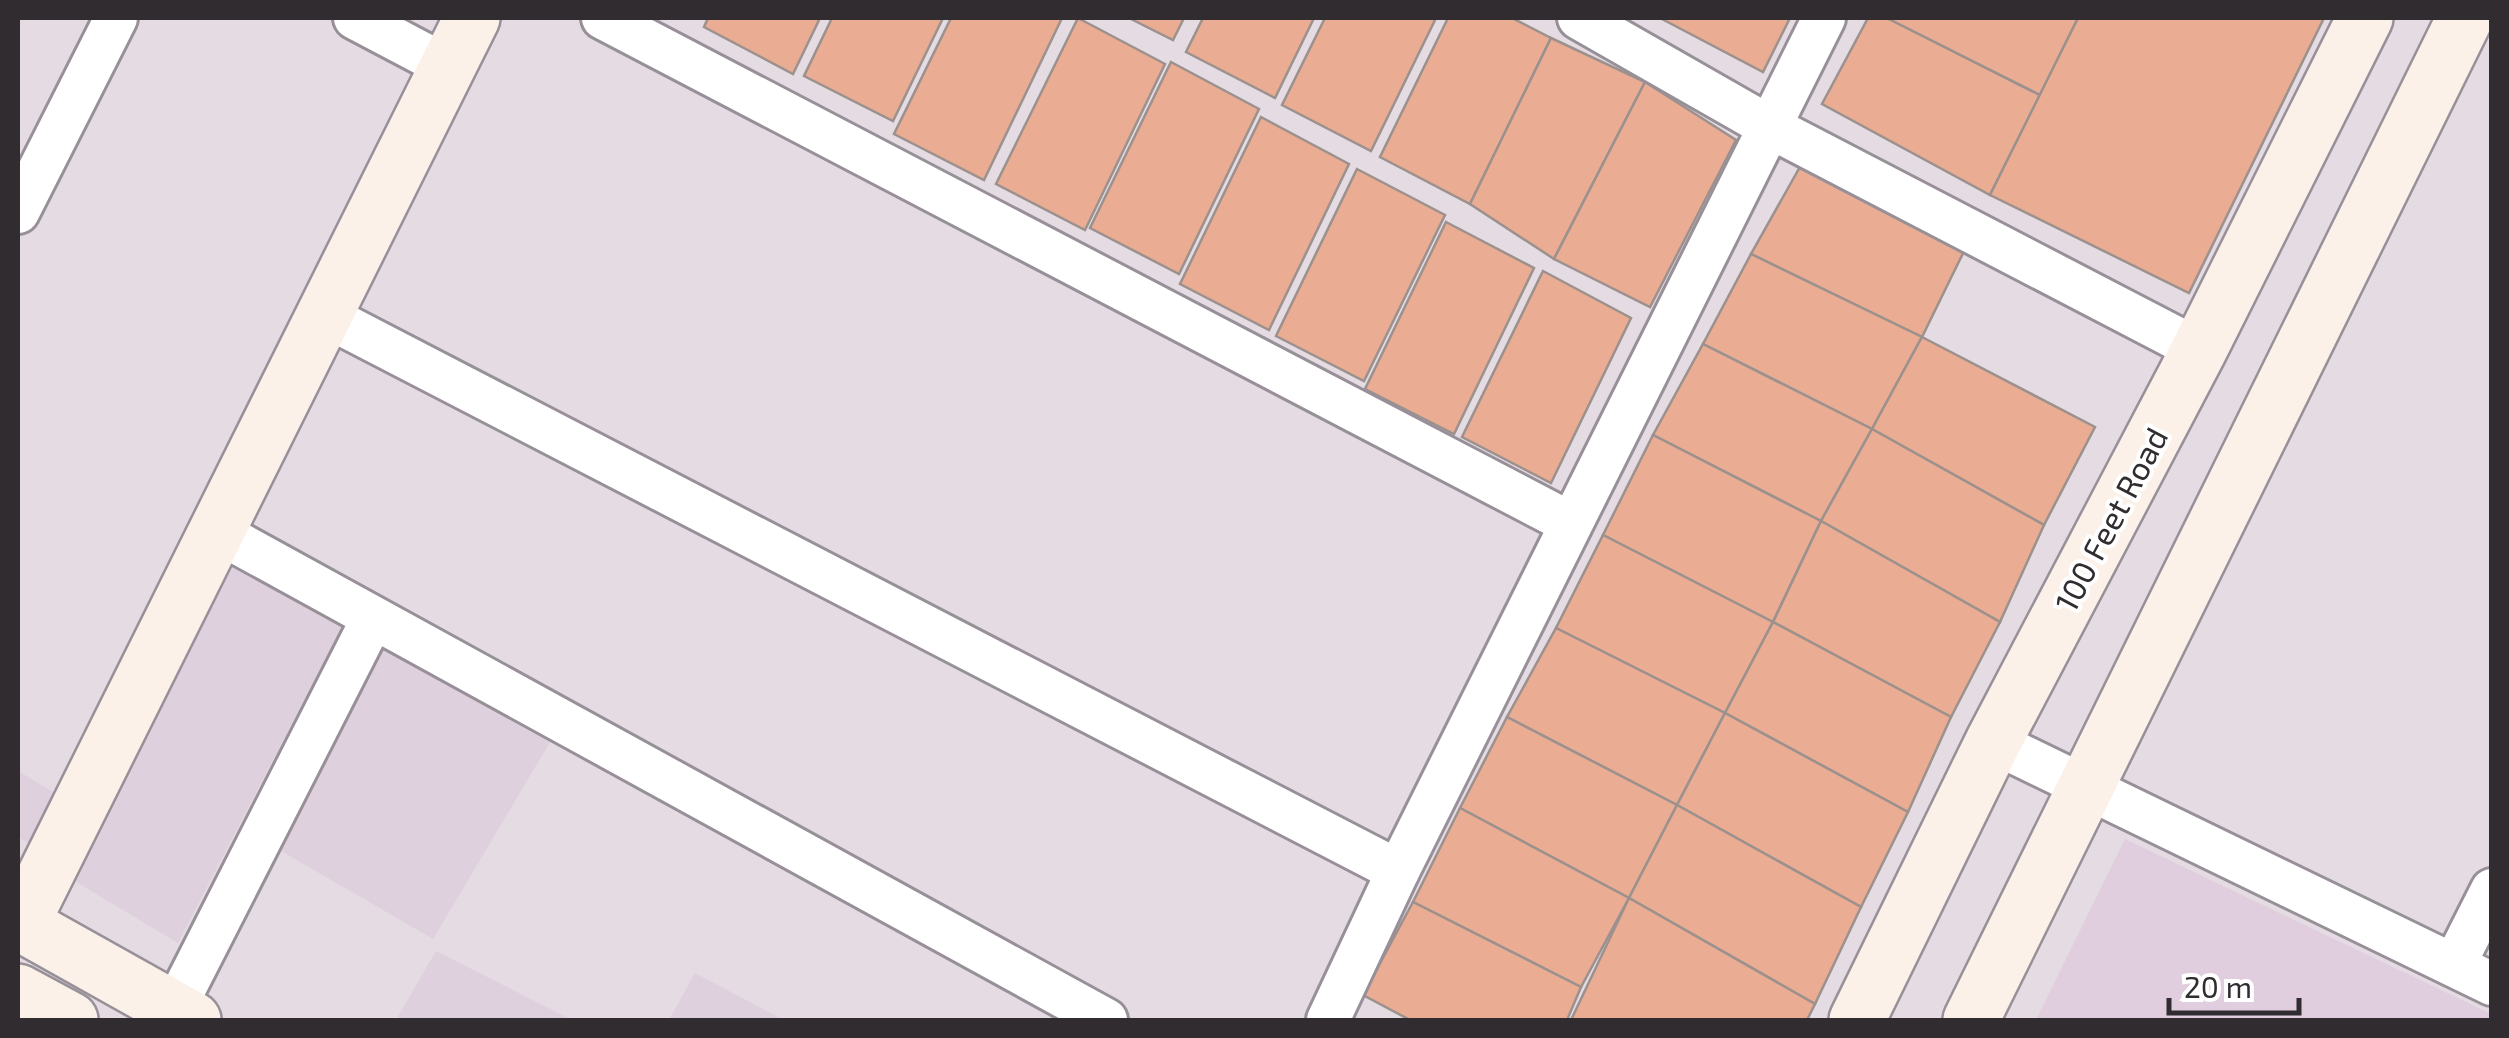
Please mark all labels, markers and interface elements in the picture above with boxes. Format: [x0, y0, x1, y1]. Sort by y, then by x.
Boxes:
street label: 100 Feet Road [2046, 421, 2174, 617]
scale bar [2169, 953, 2299, 1015]
text: 20 m [2184, 968, 2252, 1004]

